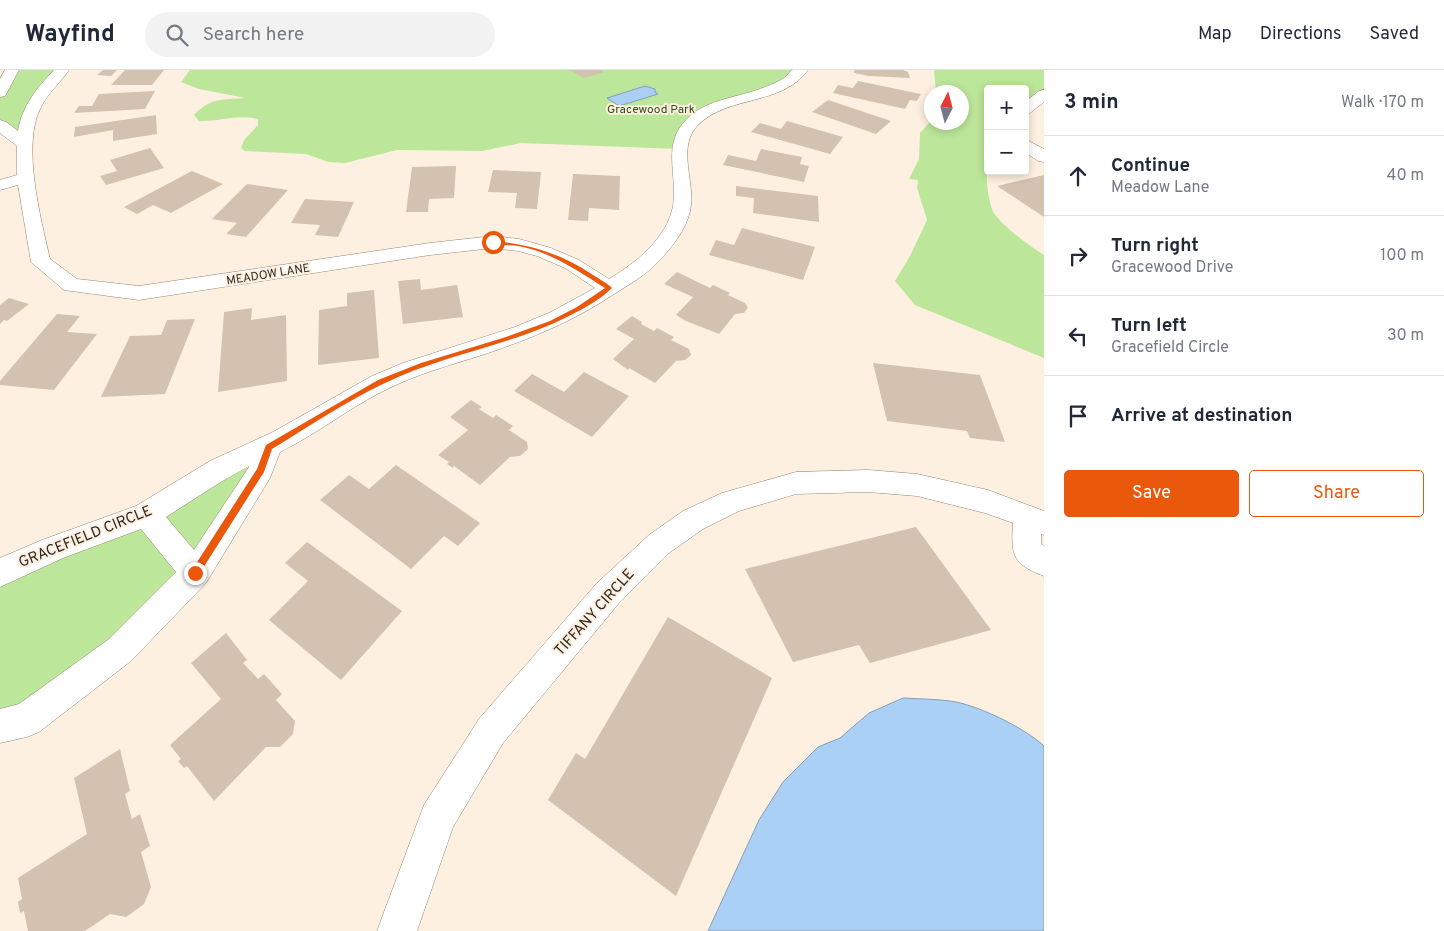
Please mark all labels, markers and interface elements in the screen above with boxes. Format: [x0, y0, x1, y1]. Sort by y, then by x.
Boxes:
search box [145, 12, 495, 57]
text: Wayfind [25, 20, 115, 50]
icon: search [163, 21, 191, 49]
text: Search here [203, 23, 304, 47]
text: Map [1198, 23, 1232, 46]
text: Directions [1260, 23, 1342, 46]
text: Saved [1370, 23, 1419, 46]
north arrow [924, 85, 969, 130]
map controls [984, 85, 1029, 175]
button: + [984, 85, 1029, 130]
text: 3 min [1064, 89, 1119, 116]
text: Walk · 170 m [1341, 93, 1424, 113]
park label: Gracewood Park [607, 102, 695, 118]
button: − [984, 130, 1029, 175]
text: Continue [1111, 154, 1190, 178]
icon: ahead [1064, 162, 1092, 190]
text: 40 m [1386, 166, 1424, 186]
text: Meadow Lane [1111, 178, 1209, 198]
route start [482, 231, 505, 254]
text: Turn right [1111, 234, 1199, 258]
icon: right [1064, 242, 1092, 270]
text: 100 m [1380, 246, 1424, 266]
text: Gracewood Drive [1111, 258, 1233, 278]
street label: MEADOW LANE [225, 260, 311, 289]
text: Turn left [1111, 314, 1187, 338]
icon: left [1064, 322, 1092, 350]
text: 30 m [1387, 326, 1424, 346]
text: Gracefield Circle [1111, 338, 1229, 358]
icon: arrive [1064, 402, 1092, 430]
text: Arrive at destination [1111, 404, 1292, 428]
button: Save [1064, 470, 1239, 517]
button: Share [1249, 470, 1424, 517]
street label: GRACEFIELD CIRCLE [16, 502, 155, 573]
route end [184, 562, 207, 585]
street label: TIFFANY CIRCLE [551, 565, 639, 661]

